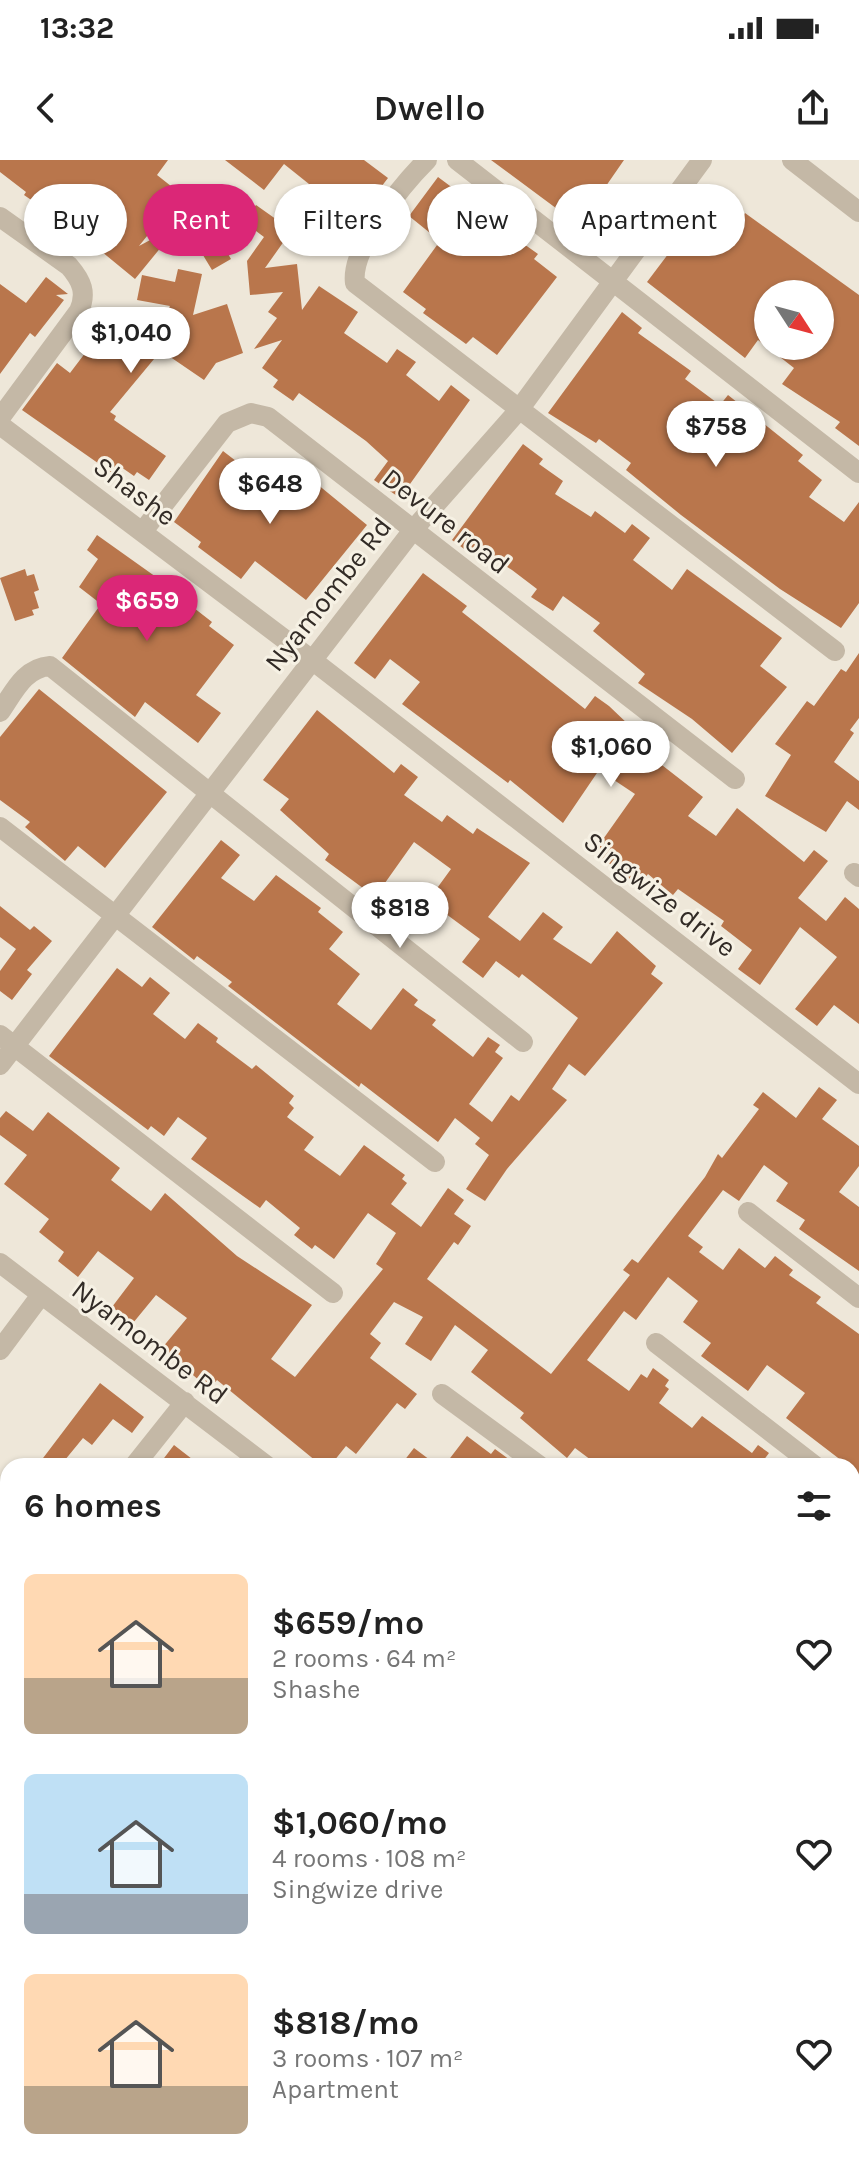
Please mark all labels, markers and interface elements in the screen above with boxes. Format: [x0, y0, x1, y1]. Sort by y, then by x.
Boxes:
text: 13:32 [40, 10, 114, 46]
icon: back [24, 86, 68, 130]
icon: share [791, 86, 835, 130]
text: Dwello [374, 87, 485, 129]
chip: Buy [24, 184, 127, 256]
chip: Rent [143, 184, 258, 256]
chip: Filters [274, 184, 411, 256]
chip: New [427, 184, 537, 256]
chip: Apartment [553, 184, 745, 256]
north arrow [754, 280, 834, 360]
map controls [754, 280, 834, 360]
pin: $1,040 [66, 307, 196, 375]
text: $1,040 [90, 317, 172, 348]
pin: $758 [669, 401, 763, 469]
text: $758 [685, 411, 747, 442]
street label: Shashe [87, 449, 183, 533]
pin: $648 [223, 458, 317, 526]
street label: Devure road [376, 461, 516, 581]
text: $648 [237, 468, 303, 499]
street label: Nyamombe Rd [258, 510, 398, 678]
pin: $659 [100, 575, 194, 643]
text: $659 [115, 585, 179, 616]
pin: $1,060 [546, 721, 676, 789]
text: $1,060 [570, 731, 652, 762]
street label: Singwize drive [577, 824, 743, 964]
pin: $818 [353, 882, 447, 950]
text: $818 [370, 892, 430, 923]
street label: Nyamombe Rd [66, 1273, 234, 1411]
icon: filters [792, 1484, 836, 1528]
text: 6 homes [24, 1486, 162, 1526]
text: $659/mo [272, 1603, 424, 1643]
icon: home [88, 1606, 184, 1702]
icon: heart [792, 1632, 836, 1676]
text: 2 rooms · 64 m² [272, 1643, 456, 1674]
text: Shashe [272, 1674, 360, 1705]
text: $1,060/mo [272, 1803, 447, 1843]
icon: home [88, 1806, 184, 1902]
icon: heart [792, 1832, 836, 1876]
text: 4 rooms · 108 m² [272, 1843, 466, 1874]
text: Singwize drive [272, 1874, 443, 1905]
text: $818/mo [272, 2003, 419, 2043]
icon: home [88, 2006, 184, 2102]
icon: heart [792, 2032, 836, 2076]
text: 3 rooms · 107 m² [272, 2043, 463, 2074]
text: Apartment [272, 2074, 399, 2105]

